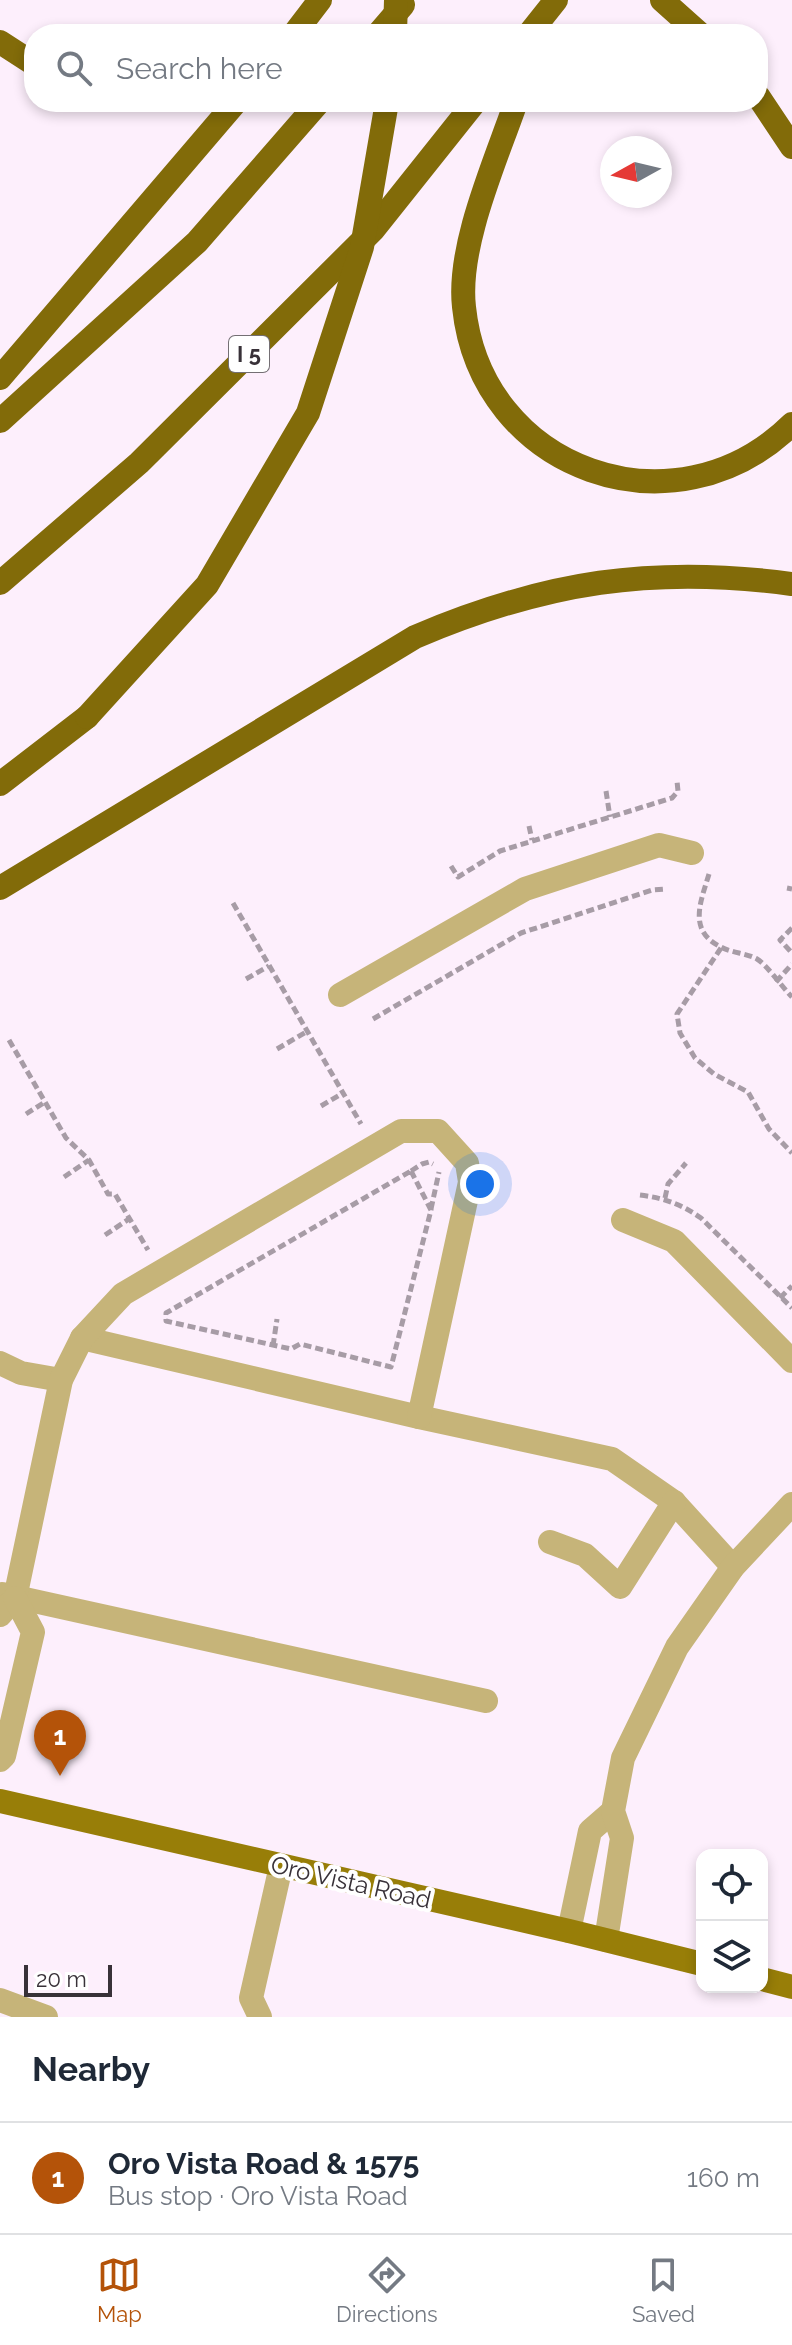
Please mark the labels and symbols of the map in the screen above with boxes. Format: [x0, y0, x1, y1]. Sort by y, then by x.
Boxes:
north arrow [600, 136, 672, 208]
road number: I 5 [229, 336, 269, 372]
your location [460, 1164, 500, 1204]
pin: 1 [34, 1710, 86, 1776]
street label: Oro Vista Road [268, 1849, 434, 1915]
scale bar [24, 1961, 112, 1997]

